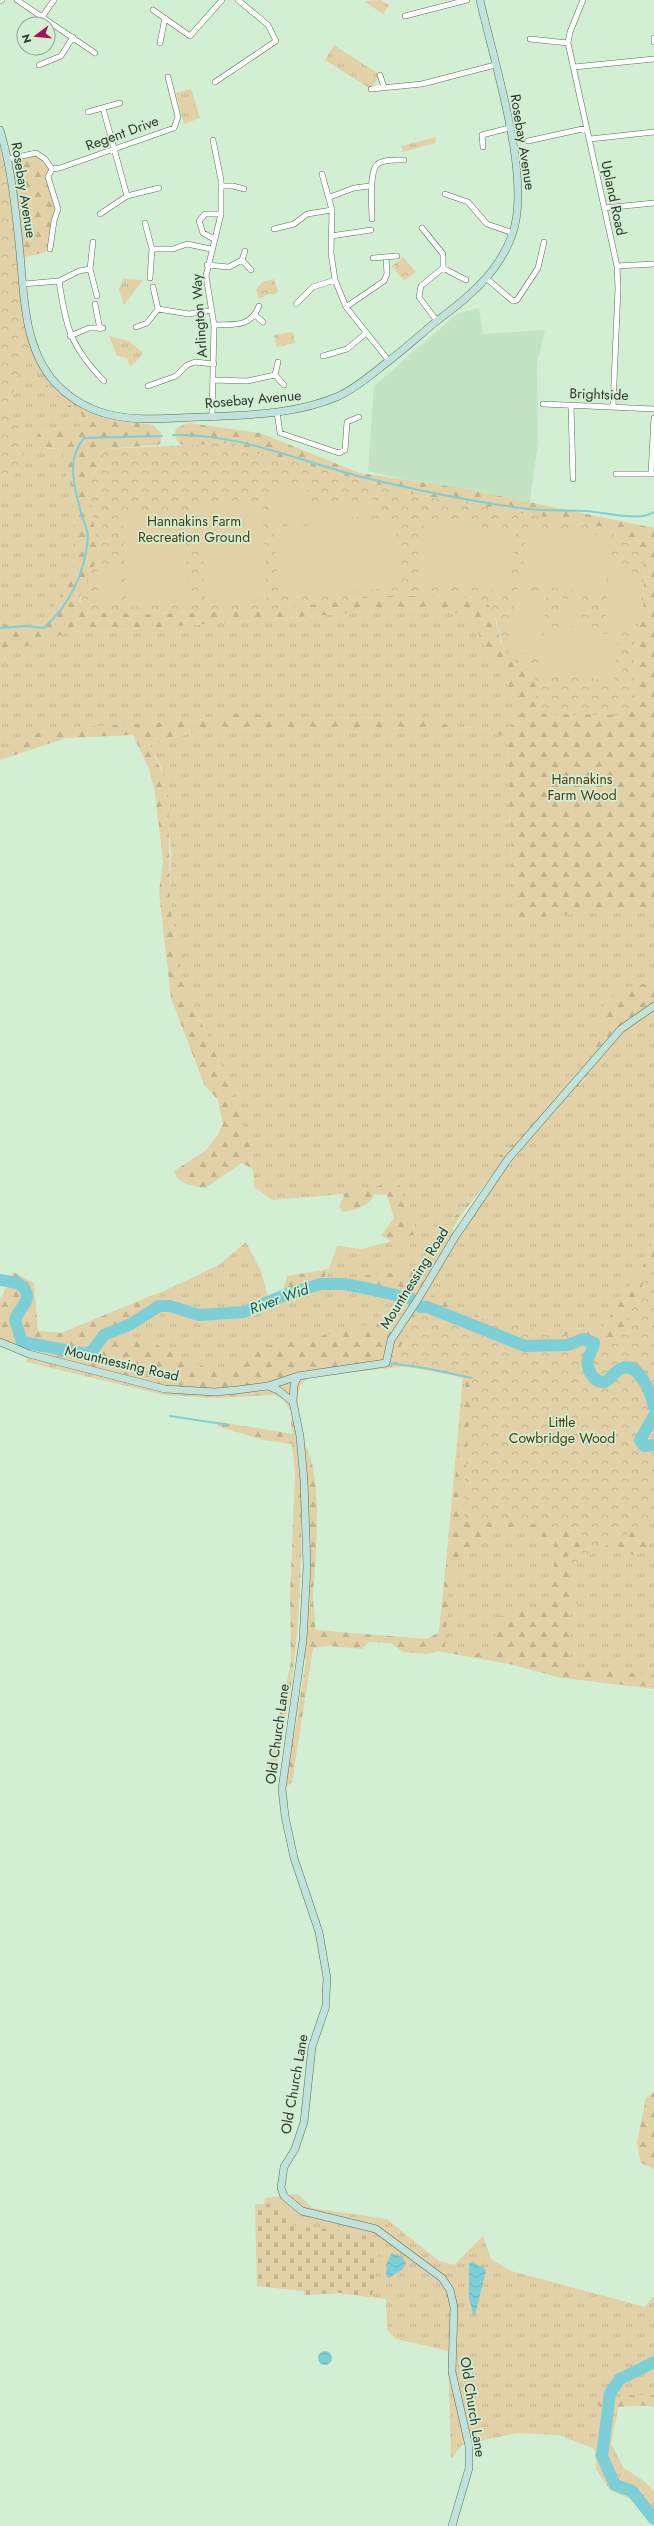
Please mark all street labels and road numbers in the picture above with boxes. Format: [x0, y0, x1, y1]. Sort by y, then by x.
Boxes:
street label: Rosebay Avenue [506, 93, 540, 191]
street label: Regent Drive [83, 111, 161, 155]
street label: Rosebay Avenue [7, 141, 41, 239]
street label: Upland Road [596, 159, 632, 237]
street label: Arlington Way [186, 273, 212, 359]
street label: Brightside [569, 383, 629, 405]
street label: Rosebay Avenue [204, 385, 302, 413]
street label: Mountnessing Road [375, 1223, 453, 1333]
street label: Mountnessing Road [63, 1340, 181, 1386]
street label: Old Church Lane [260, 1683, 294, 1785]
street label: Old Church Lane [275, 2032, 313, 2136]
street label: Old Church Lane [455, 2355, 491, 2459]

